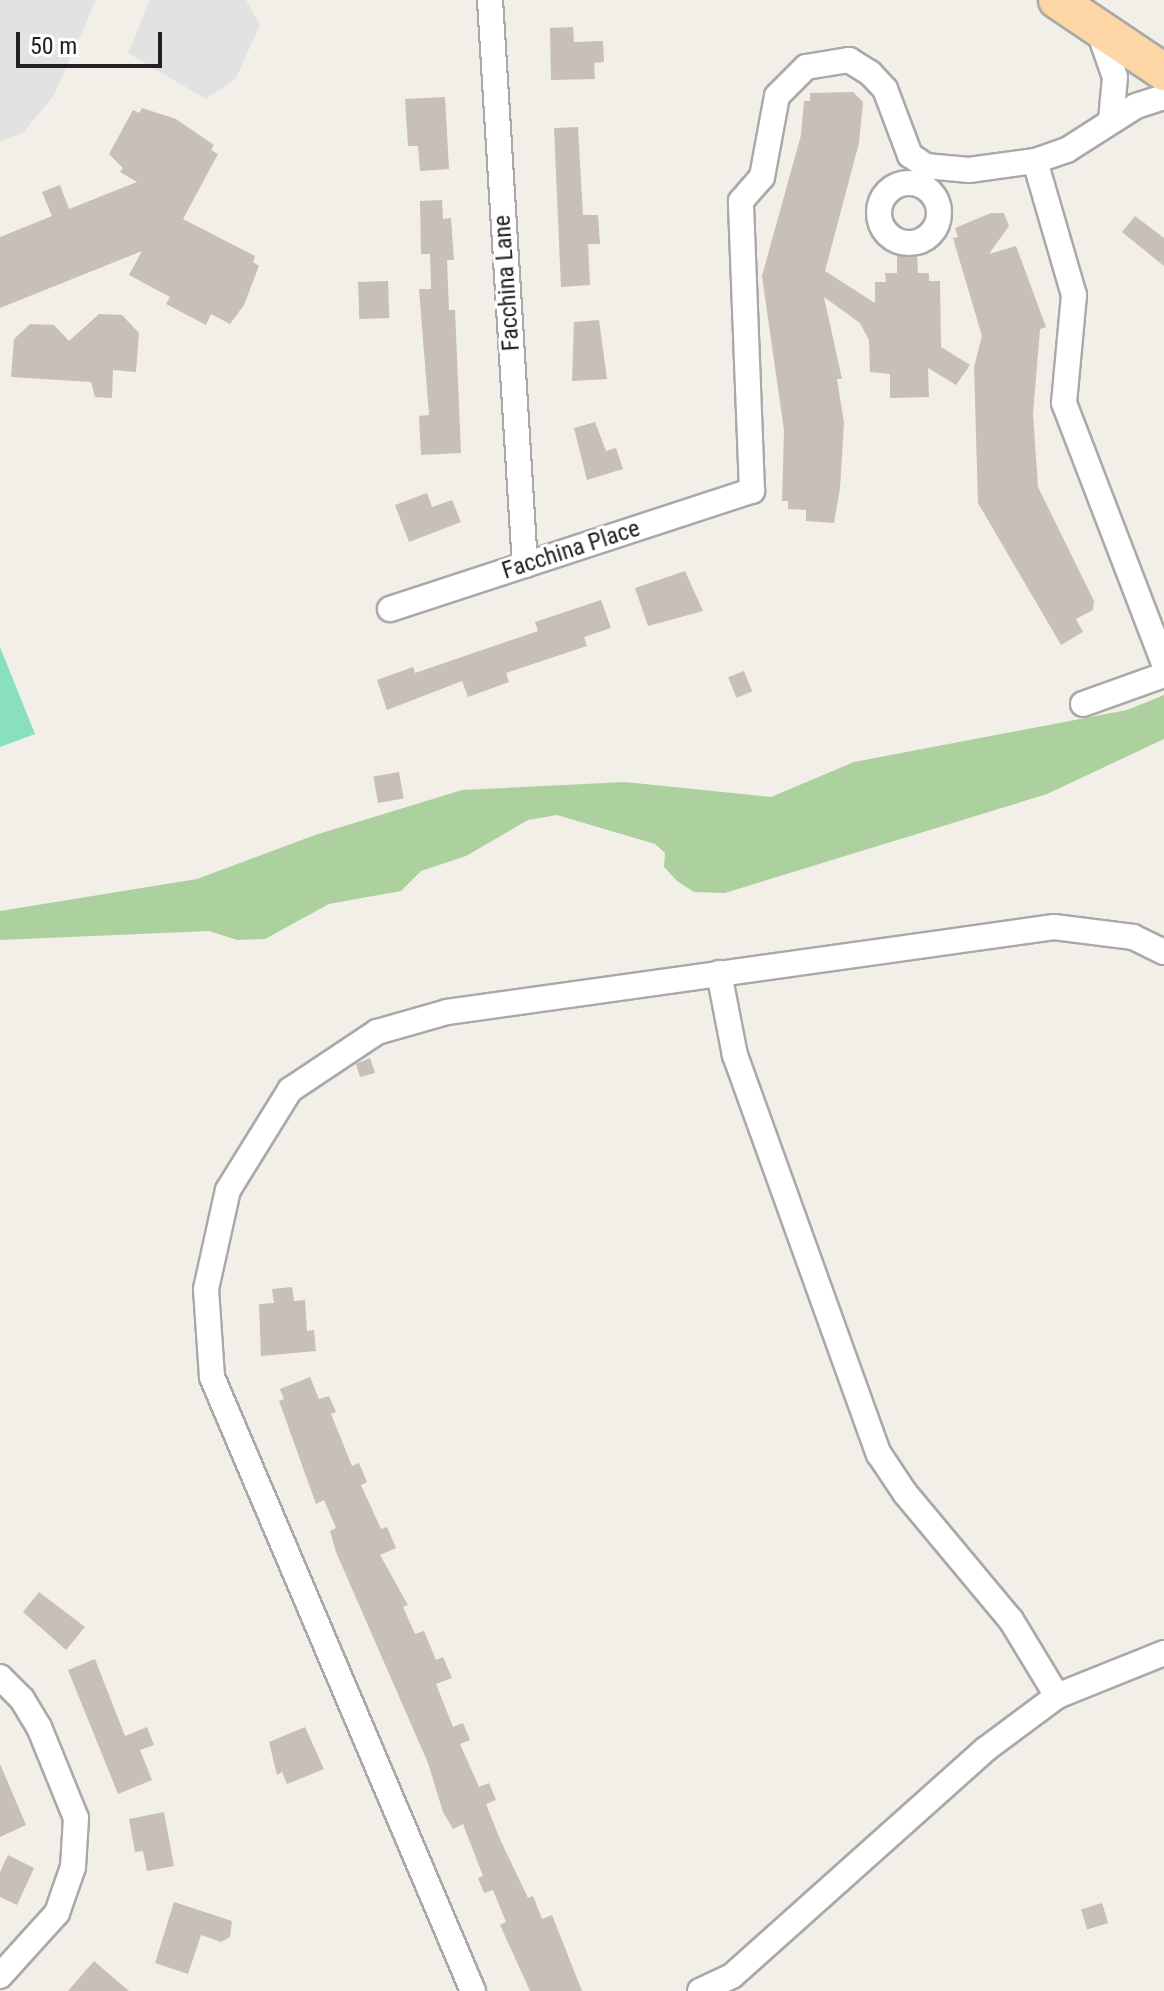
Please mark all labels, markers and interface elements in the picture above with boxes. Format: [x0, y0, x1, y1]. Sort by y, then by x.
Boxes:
scale bar [20, 16, 166, 66]
text: 50 m [30, 32, 77, 60]
street label: Facchina Lane [488, 214, 526, 352]
street label: Facchina Place [498, 514, 644, 586]

